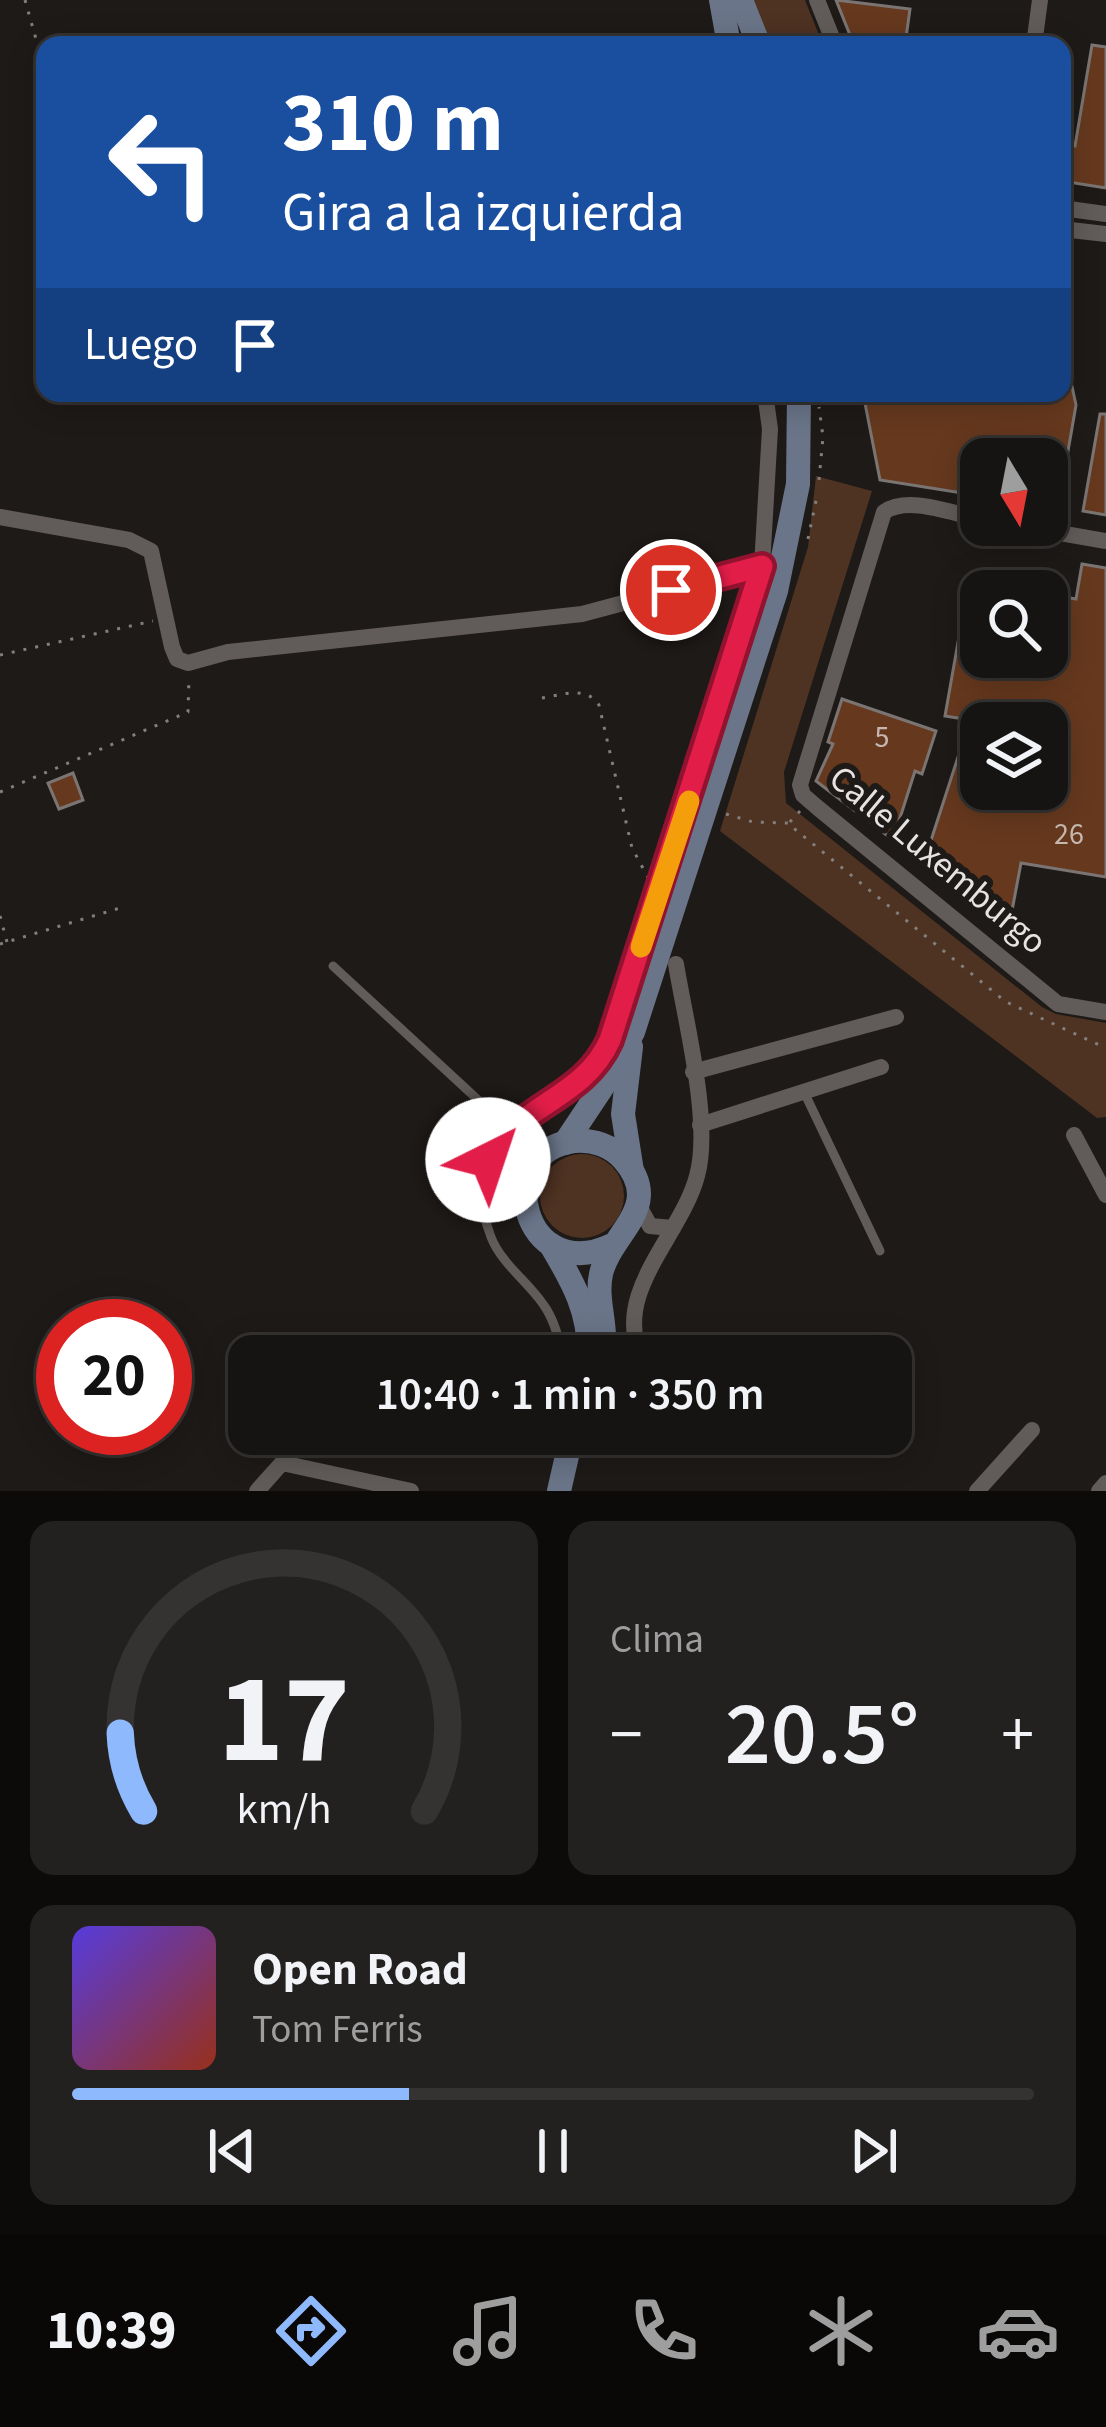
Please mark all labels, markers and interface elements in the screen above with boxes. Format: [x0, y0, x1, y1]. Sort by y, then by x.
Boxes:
text: 310 m [282, 64, 504, 184]
icon: left [84, 84, 240, 240]
text: Gira a la izquierda [282, 175, 684, 252]
icon: arrive [222, 312, 288, 378]
text: Luego [84, 313, 198, 377]
north arrow [960, 438, 1068, 546]
map controls [960, 438, 1068, 810]
pin [620, 539, 722, 641]
icon: arrive [638, 557, 704, 623]
button: search [960, 570, 1068, 678]
button: layers [960, 702, 1068, 810]
house number: 5 [875, 716, 889, 759]
street label: Calle Luxemburgo [818, 753, 1058, 967]
house number: 26 [1054, 813, 1084, 856]
position arrow [425, 1097, 551, 1223]
speed limit sign: 20 [36, 1299, 192, 1455]
text: 10:40 · 1 min · 350 m [376, 1363, 764, 1427]
text: Clima [610, 1612, 704, 1668]
text: 17 [218, 1632, 350, 1810]
text: 20.5° [725, 1671, 919, 1799]
text: − [610, 1688, 643, 1782]
text: + [1001, 1688, 1034, 1782]
text: km/h [236, 1779, 332, 1840]
text: Open Road [252, 1938, 468, 2002]
text: Tom Ferris [252, 2002, 423, 2058]
icon: previous [199, 2118, 265, 2184]
icon: pause [520, 2118, 586, 2184]
icon: next [841, 2118, 907, 2184]
icon: directions [269, 2289, 353, 2373]
icon: music [446, 2289, 530, 2373]
icon: phone [622, 2289, 706, 2373]
icon: climate [799, 2289, 883, 2373]
icon: car [976, 2289, 1060, 2373]
text: 10:39 [46, 2293, 177, 2370]

